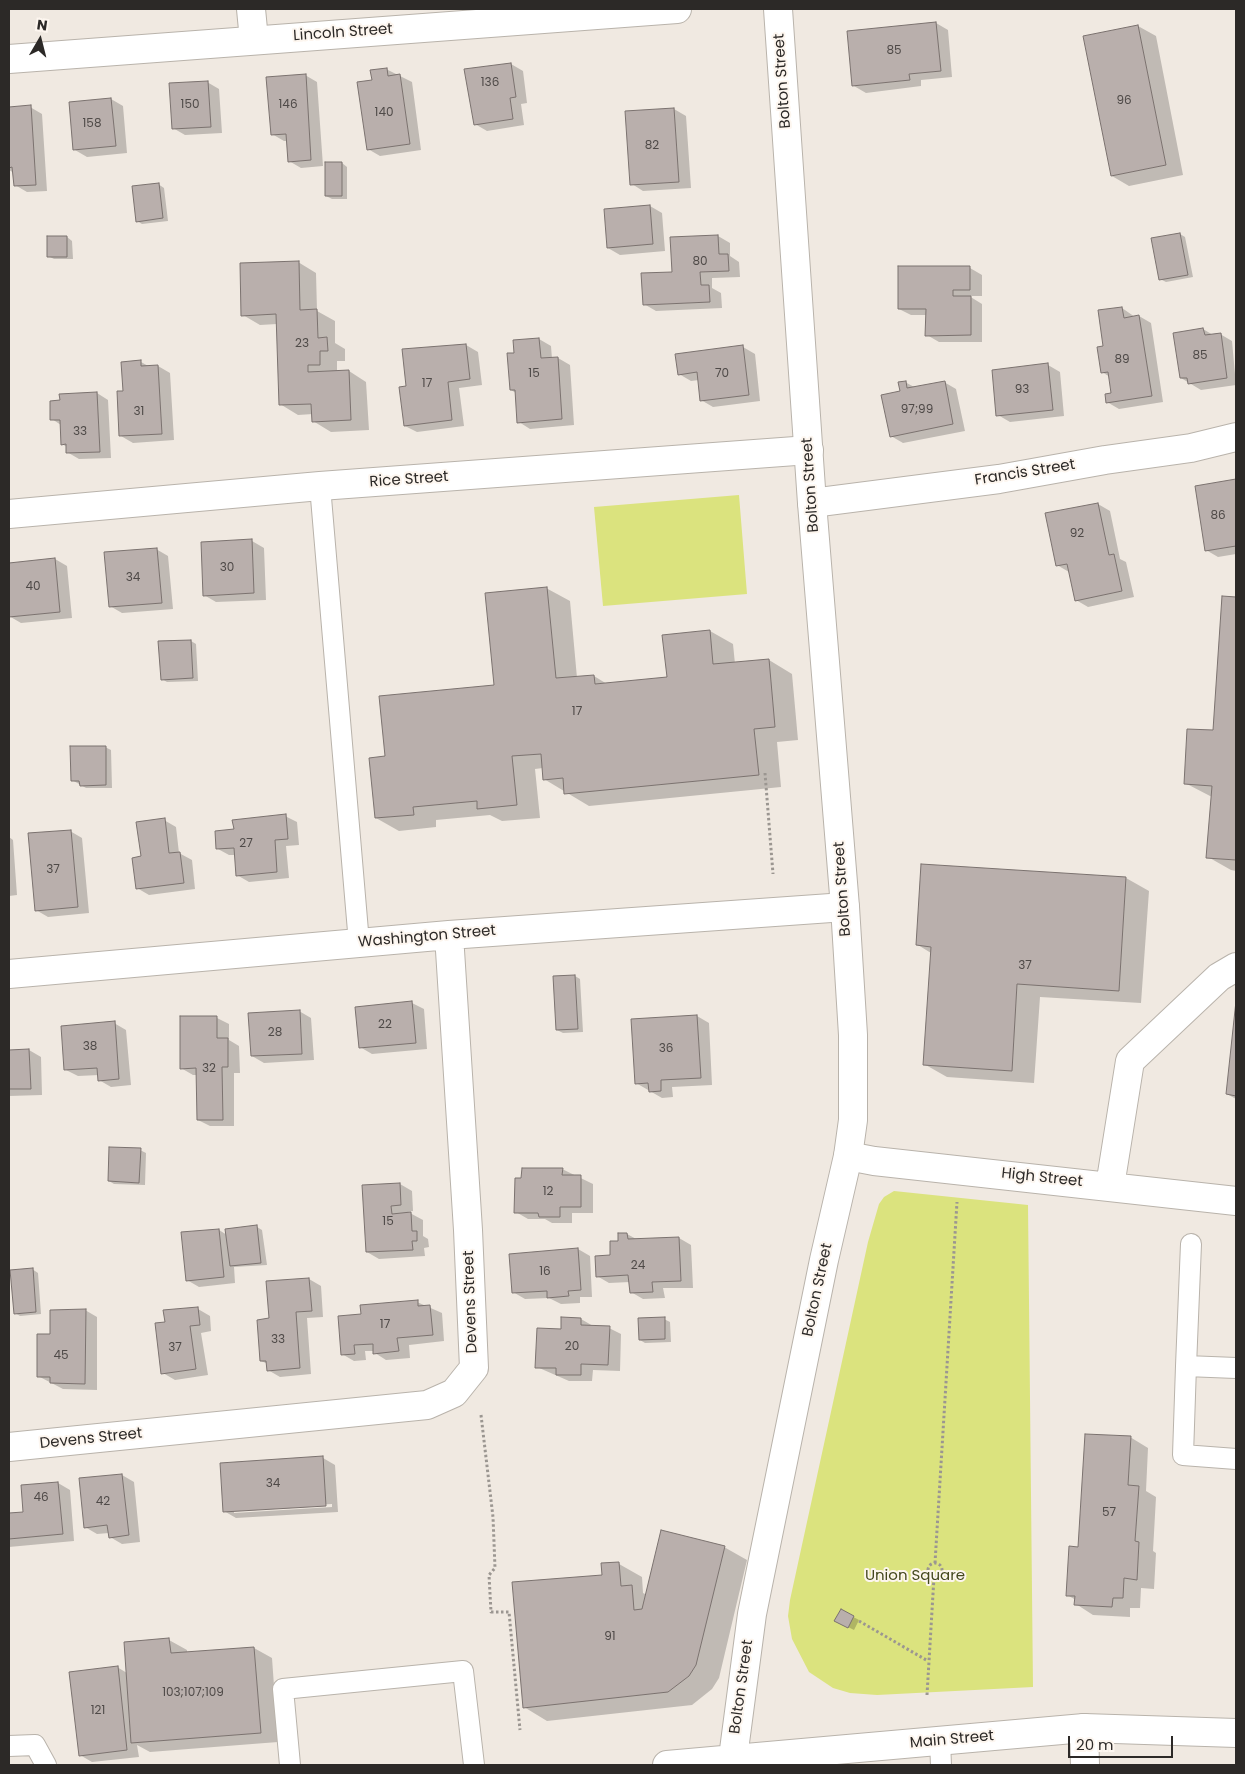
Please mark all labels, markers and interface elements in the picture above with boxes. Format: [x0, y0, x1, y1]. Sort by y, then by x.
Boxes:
north arrow [15, 15, 65, 65]
text: N [35, 15, 49, 36]
street label: Lincoln Street [293, 21, 393, 45]
street label: Bolton Street [771, 33, 795, 129]
house number: 85 [886, 44, 902, 58]
house number: 136 [481, 76, 499, 90]
house number: 96 [1116, 94, 1132, 108]
house number: 150 [181, 98, 199, 112]
house number: 146 [278, 98, 298, 112]
house number: 140 [375, 106, 393, 120]
house number: 158 [83, 117, 101, 131]
house number: 82 [645, 139, 659, 153]
house number: 80 [692, 255, 708, 269]
house number: 23 [295, 337, 309, 351]
house number: 85 [1192, 349, 1208, 363]
house number: 89 [1114, 353, 1130, 367]
house number: 15 [528, 367, 540, 381]
house number: 70 [715, 367, 729, 381]
house number: 17 [422, 377, 432, 391]
house number: 93 [1015, 383, 1029, 397]
house number: 97;99 [901, 403, 933, 417]
house number: 31 [134, 405, 144, 419]
house number: 33 [73, 425, 87, 439]
street label: Bolton Street [799, 437, 823, 533]
street label: Francis Street [973, 456, 1077, 490]
street label: Rice Street [369, 468, 449, 492]
house number: 86 [1210, 509, 1226, 523]
house number: 92 [1070, 527, 1084, 541]
house number: 30 [220, 561, 234, 575]
house number: 34 [126, 571, 140, 585]
house number: 40 [25, 580, 41, 594]
house number: 17 [572, 705, 582, 719]
house number: 27 [239, 837, 253, 851]
street label: Bolton Street [831, 841, 855, 937]
house number: 37 [46, 863, 60, 877]
street label: Washington Street [357, 922, 497, 952]
house number: 37 [1018, 959, 1032, 973]
house number: 22 [378, 1018, 392, 1032]
house number: 28 [268, 1026, 282, 1040]
house number: 38 [83, 1040, 97, 1054]
house number: 36 [659, 1042, 673, 1056]
house number: 32 [202, 1062, 216, 1076]
street label: High Street [1000, 1165, 1084, 1191]
house number: 12 [543, 1185, 553, 1199]
house number: 15 [382, 1215, 394, 1229]
street label: Bolton Street [799, 1242, 837, 1338]
street label: Devens Street [460, 1250, 482, 1354]
house number: 24 [631, 1259, 645, 1273]
house number: 16 [539, 1265, 551, 1279]
house number: 17 [380, 1318, 390, 1332]
house number: 33 [271, 1333, 285, 1347]
house number: 20 [565, 1340, 579, 1354]
house number: 37 [168, 1341, 182, 1355]
house number: 45 [53, 1349, 69, 1363]
street label: Devens Street [39, 1425, 143, 1453]
house number: 34 [266, 1477, 280, 1491]
house number: 46 [33, 1491, 49, 1505]
house number: 42 [96, 1495, 110, 1509]
house number: 57 [1102, 1506, 1116, 1520]
park label: Union Square [865, 1567, 965, 1585]
house number: 91 [604, 1630, 616, 1644]
street label: Bolton Street [726, 1639, 758, 1735]
house number: 103;107;109 [162, 1686, 224, 1700]
house number: 121 [91, 1704, 105, 1718]
scale bar [1070, 1726, 1175, 1758]
street label: Main Street [909, 1727, 995, 1753]
text: 20 m [1076, 1734, 1114, 1755]

